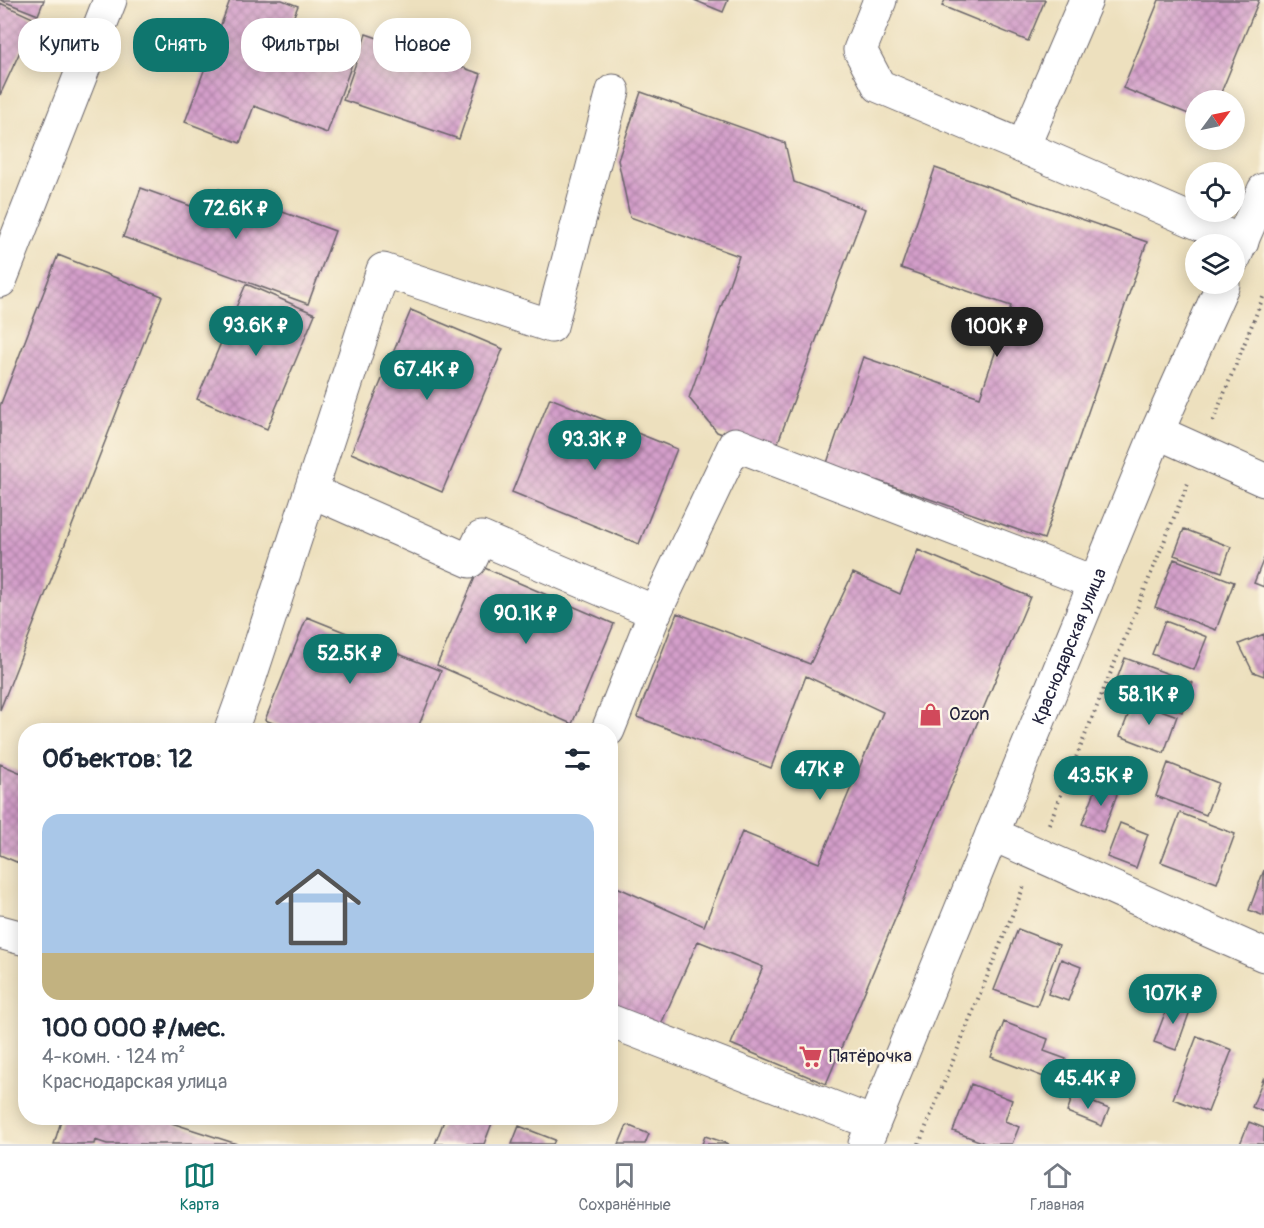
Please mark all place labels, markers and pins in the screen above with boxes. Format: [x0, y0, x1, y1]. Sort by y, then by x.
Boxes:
pin: 72.6K ₽ [181, 189, 291, 240]
pin: 93.6K ₽ [201, 306, 311, 357]
pin: 100K ₽ [948, 307, 1046, 358]
pin: 67.4K ₽ [372, 350, 482, 401]
pin: 93.3K ₽ [540, 420, 650, 471]
pin: 90.1K ₽ [471, 594, 581, 645]
pin: 52.5K ₽ [295, 634, 405, 685]
pin: 58.1K ₽ [1094, 675, 1204, 726]
shop icon: Ozon [918, 701, 944, 727]
place label: Ozon [949, 703, 989, 726]
pin: 47K ₽ [778, 750, 862, 801]
pin: 43.5K ₽ [1046, 756, 1156, 807]
pin: 107K ₽ [1124, 974, 1222, 1025]
supermarket icon: Пятёрочка [798, 1043, 824, 1069]
place label: Пятёрочка [829, 1045, 912, 1068]
pin: 45.4K ₽ [1033, 1059, 1143, 1110]

